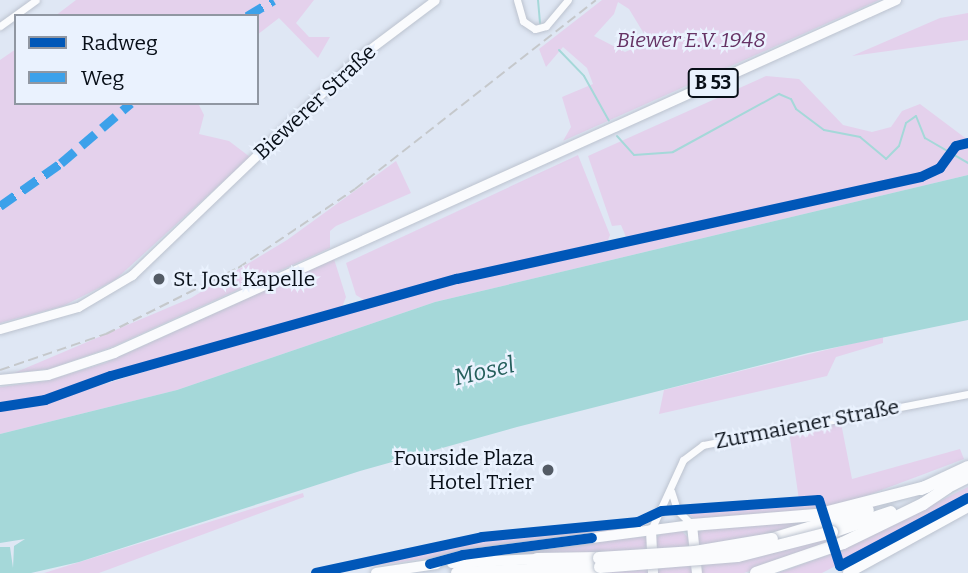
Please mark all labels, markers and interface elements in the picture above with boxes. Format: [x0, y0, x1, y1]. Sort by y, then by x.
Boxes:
legend [14, 14, 259, 105]
park label: Biewer E.V. 1948 [616, 27, 766, 53]
text: Radweg [81, 30, 158, 56]
street label: Biewerer Straße [249, 39, 381, 165]
text: Weg [81, 65, 124, 91]
road number: B 53 [687, 68, 739, 99]
place label: St. Jost Kapelle [173, 266, 315, 292]
marker: St. Jost Kapelle [151, 271, 167, 287]
water label: Mosel [451, 351, 517, 391]
street label: Zurmaiener Straße [713, 394, 901, 454]
place label: Fourside Plaza Hotel Trier [394, 445, 534, 495]
marker: Fourside Plaza Hotel Trier [540, 462, 556, 478]

